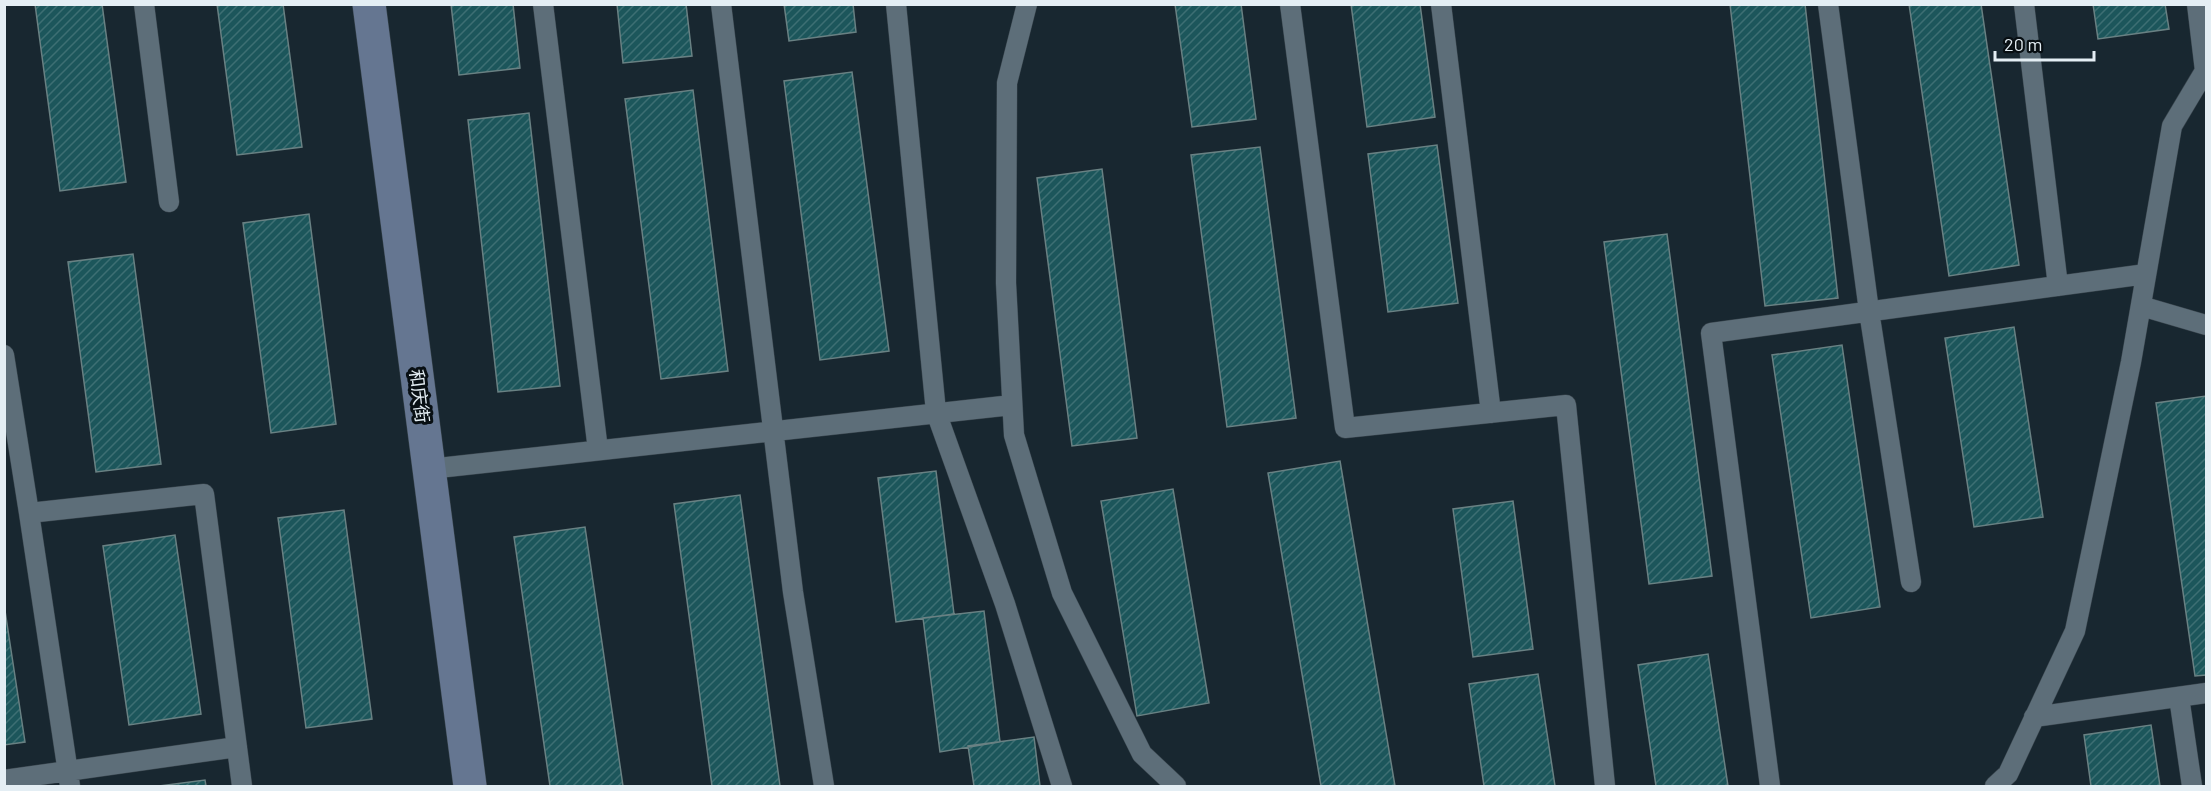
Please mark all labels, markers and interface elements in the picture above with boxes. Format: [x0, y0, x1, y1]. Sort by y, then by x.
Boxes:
scale bar [1995, 24, 2094, 62]
text: 20 m [2004, 33, 2042, 55]
street label: 和庆街 [406, 368, 434, 424]

